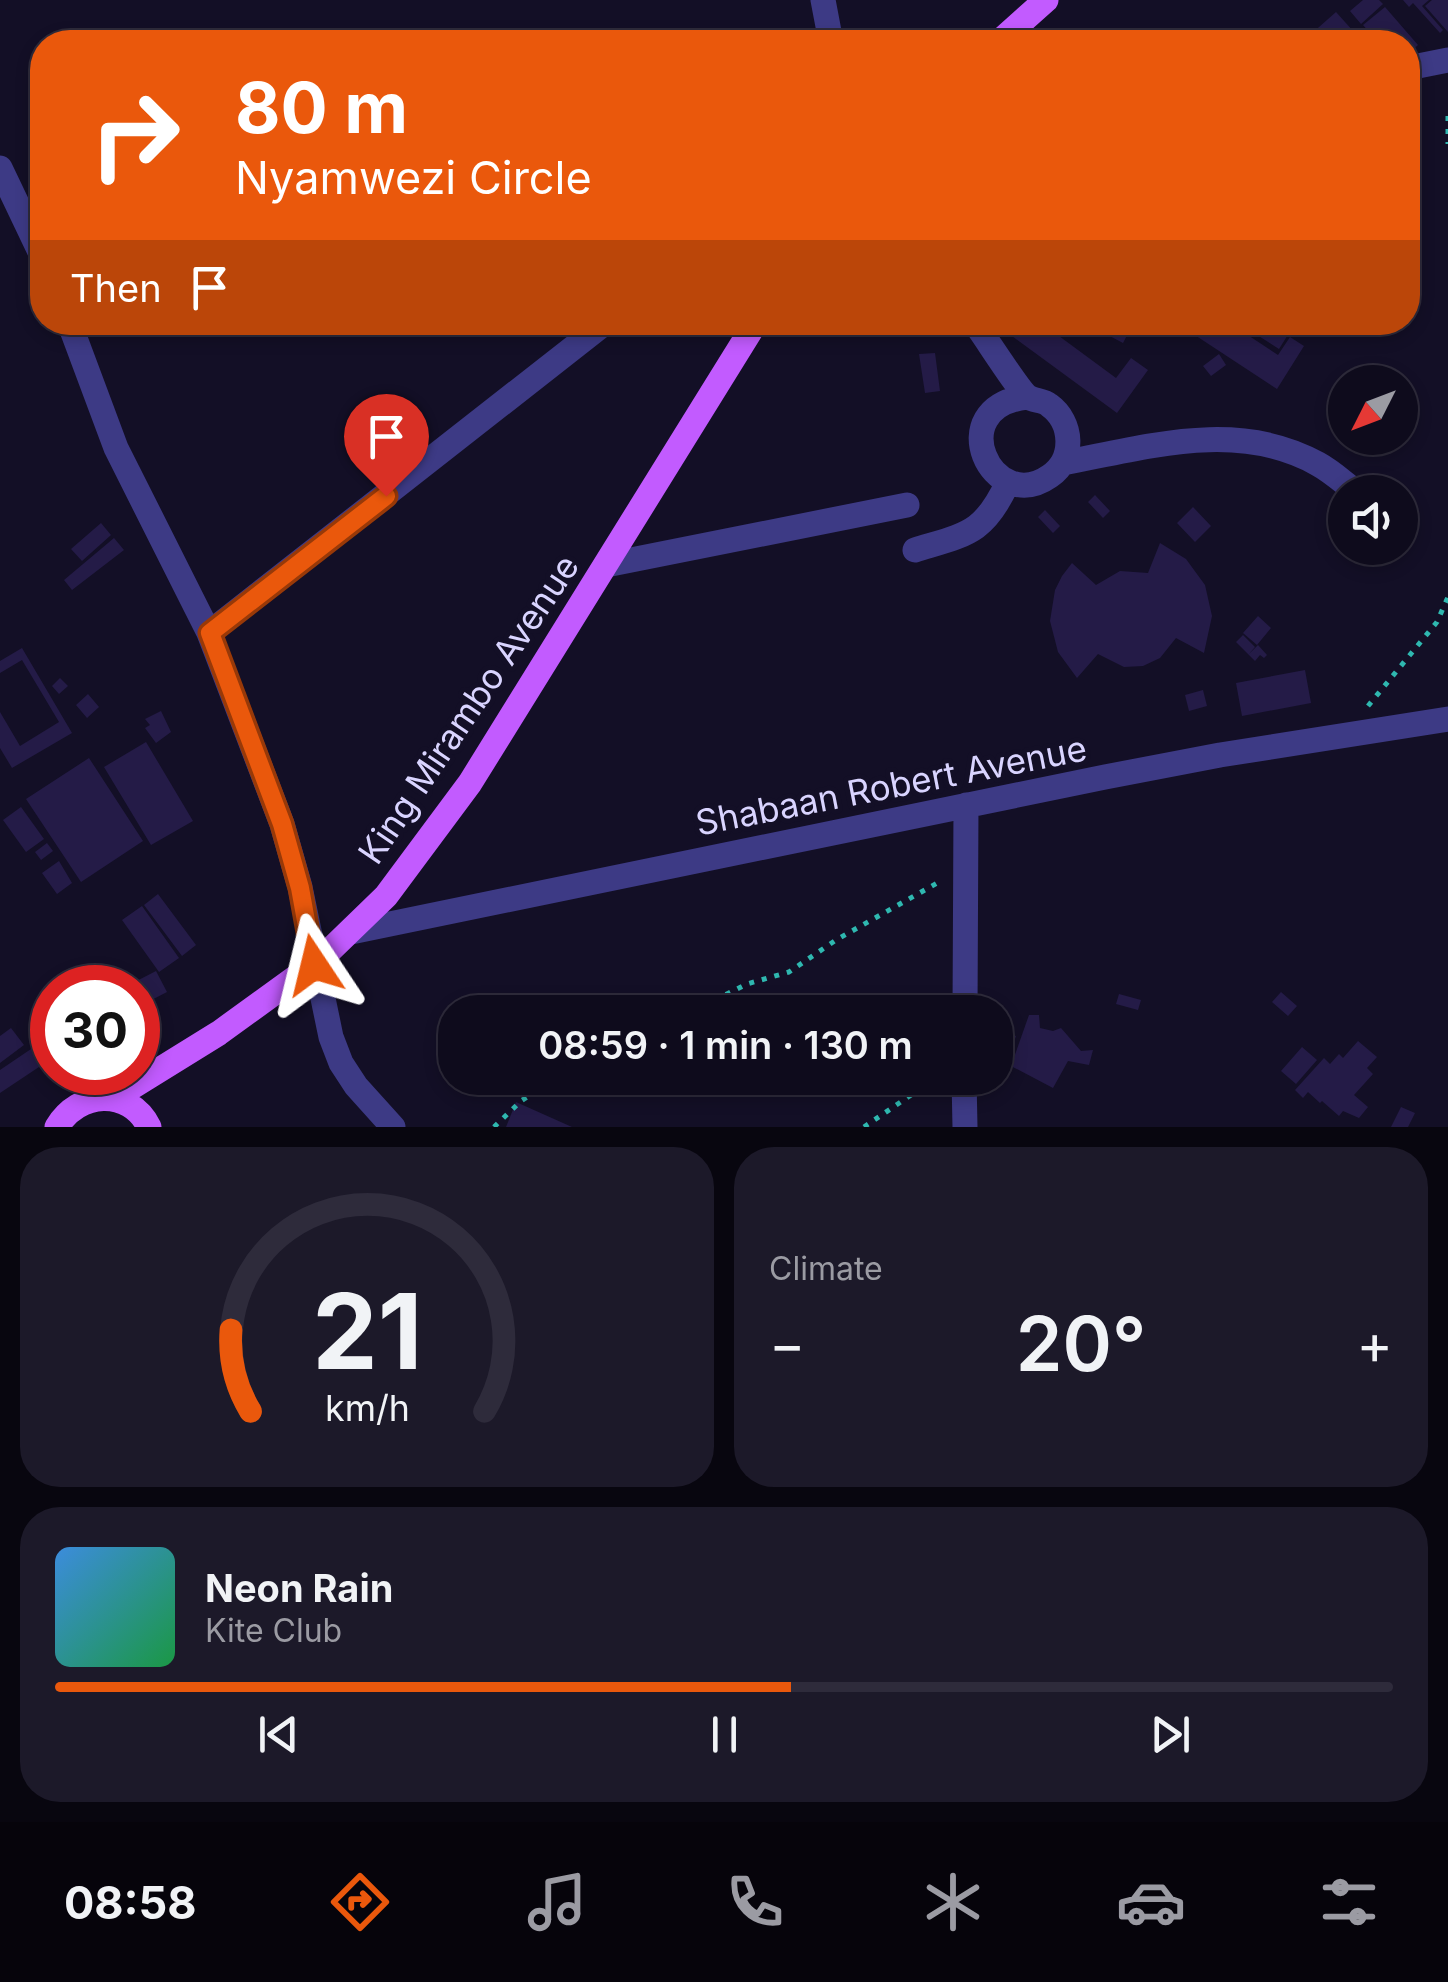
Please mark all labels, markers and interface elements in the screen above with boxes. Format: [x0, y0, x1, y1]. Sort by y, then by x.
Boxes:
text: 80 m [235, 65, 408, 150]
icon: right [70, 70, 200, 200]
text: Nyamwezi Circle [235, 150, 592, 205]
icon: arrive [182, 260, 237, 315]
text: Then [70, 265, 162, 311]
north arrow [1328, 365, 1418, 455]
map controls [1328, 365, 1418, 565]
pin [344, 394, 429, 497]
icon: arrive [359, 409, 414, 464]
button: sound [1328, 475, 1418, 565]
street label: King Mirambo Avenue [349, 547, 587, 871]
street label: Shabaan Robert Avenue [692, 726, 1090, 844]
position arrow [262, 913, 366, 1017]
speed limit sign: 30 [30, 965, 160, 1095]
text: 08:59 · 1 min · 130 m [538, 1022, 913, 1068]
text: Climate [769, 1249, 883, 1288]
text: 21 [312, 1268, 422, 1394]
text: 20° [1016, 1298, 1146, 1389]
text: − [769, 1311, 805, 1377]
text: + [1357, 1311, 1393, 1377]
text: km/h [325, 1386, 409, 1430]
text: Neon Rain [205, 1565, 393, 1611]
text: Kite Club [205, 1611, 342, 1650]
icon: previous [251, 1707, 306, 1762]
icon: pause [697, 1707, 752, 1762]
icon: next [1143, 1707, 1198, 1762]
icon: directions [325, 1867, 395, 1937]
icon: music [522, 1867, 592, 1937]
icon: phone [720, 1867, 790, 1937]
icon: climate [918, 1867, 988, 1937]
icon: car [1116, 1867, 1186, 1937]
icon: filters [1314, 1867, 1384, 1937]
text: 08:58 [64, 1875, 197, 1930]

